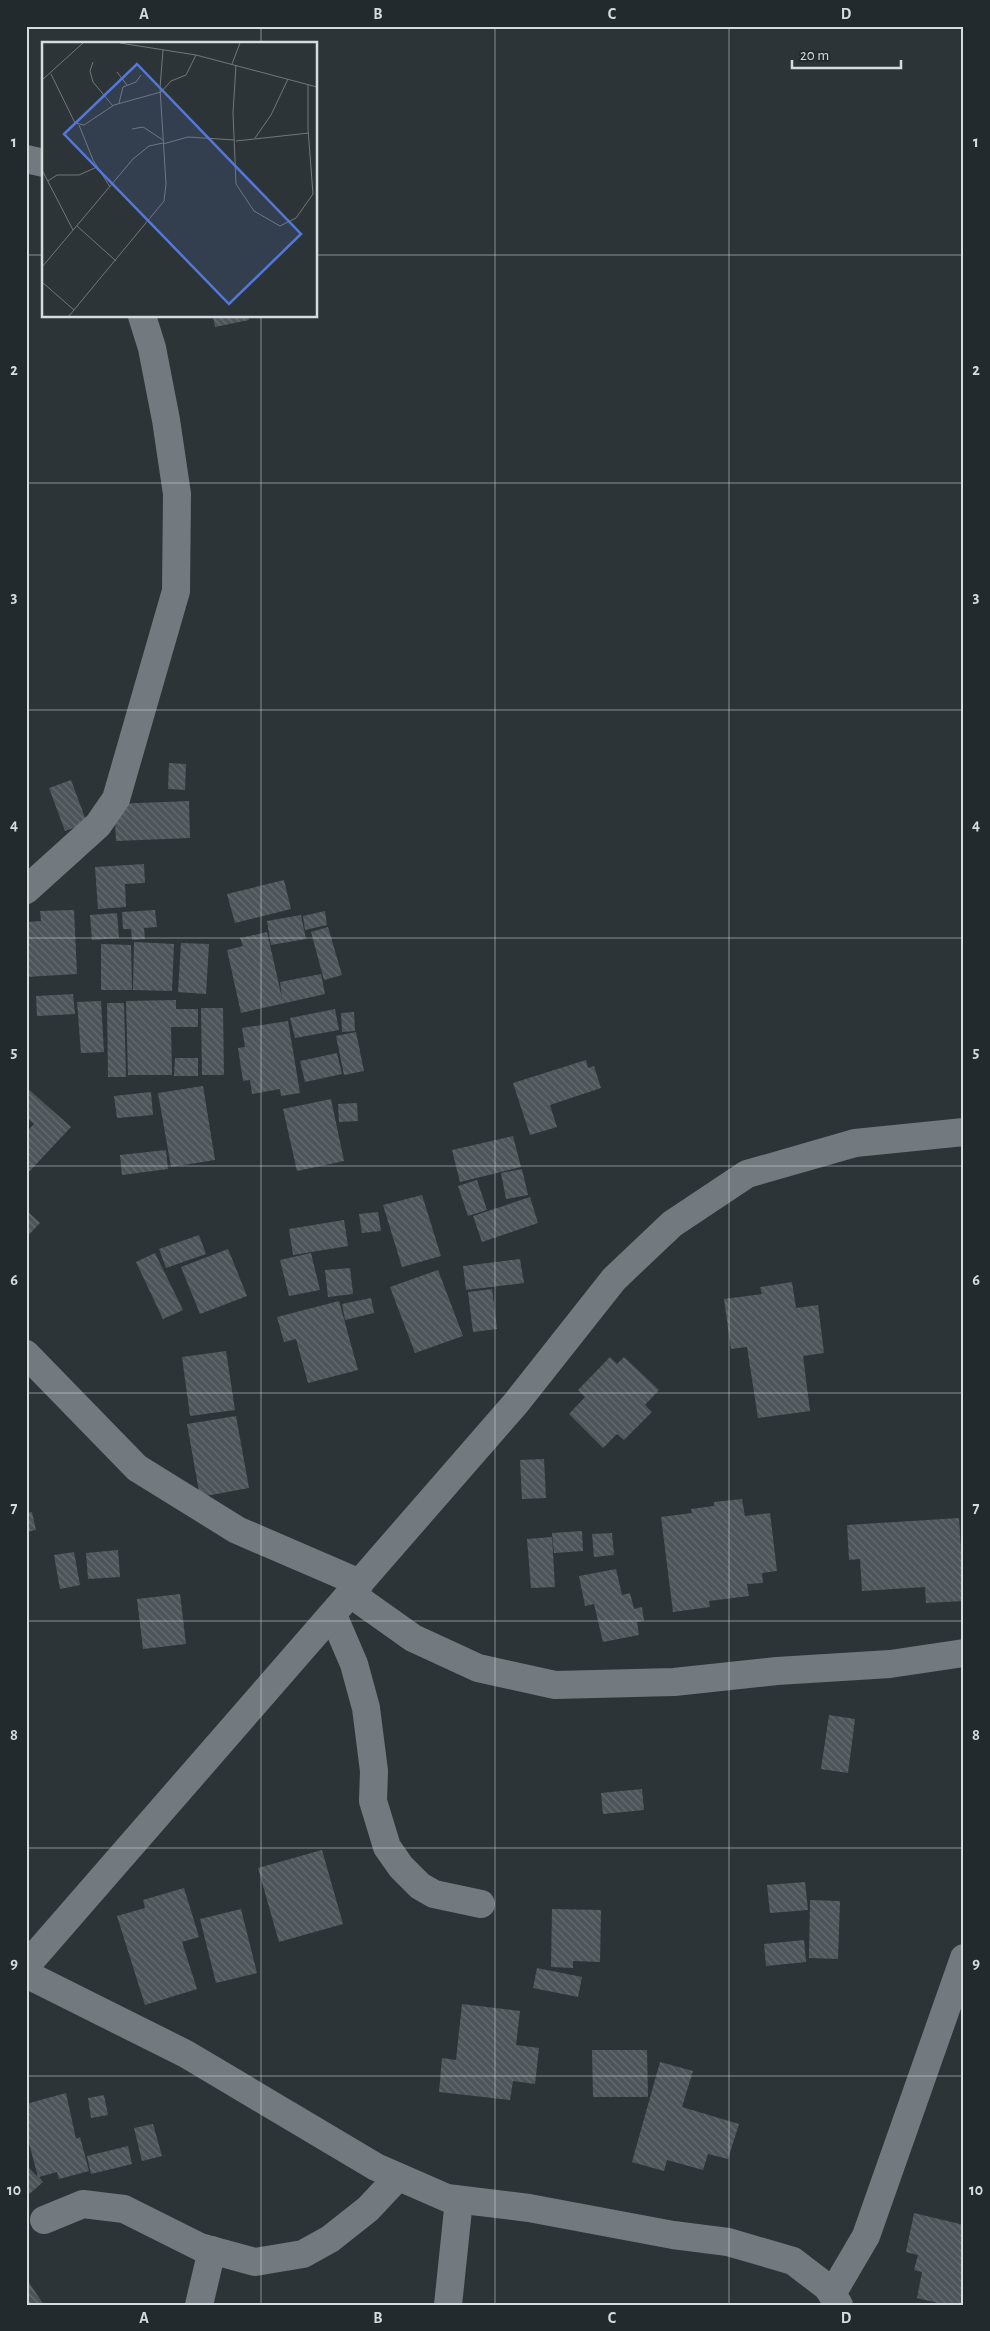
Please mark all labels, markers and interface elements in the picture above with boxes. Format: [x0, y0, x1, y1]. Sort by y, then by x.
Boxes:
text: A [139, 6, 149, 22]
text: B [373, 6, 383, 22]
text: C [608, 6, 617, 22]
text: D [841, 6, 852, 22]
scale bar [792, 38, 901, 70]
inset map [42, 42, 318, 318]
text: 20 m [800, 48, 829, 63]
text: 1 [11, 134, 17, 150]
text: 1 [973, 134, 979, 150]
text: 2 [10, 362, 18, 378]
text: 2 [972, 362, 980, 378]
text: 3 [11, 589, 18, 605]
text: 3 [973, 589, 980, 605]
text: 4 [10, 817, 18, 833]
text: 4 [972, 817, 980, 833]
text: 5 [11, 1044, 18, 1060]
text: 5 [973, 1044, 980, 1060]
text: 6 [10, 1272, 18, 1288]
text: 6 [972, 1272, 980, 1288]
text: 7 [11, 1500, 18, 1516]
text: 7 [973, 1500, 980, 1516]
text: 8 [10, 1727, 18, 1743]
text: 8 [972, 1727, 980, 1743]
text: 9 [10, 1955, 18, 1971]
text: 9 [972, 1955, 980, 1971]
text: 10 [7, 2182, 21, 2198]
text: 10 [969, 2182, 983, 2198]
text: A [139, 2310, 149, 2326]
text: B [373, 2310, 383, 2326]
text: C [608, 2310, 617, 2326]
text: D [841, 2310, 852, 2326]

